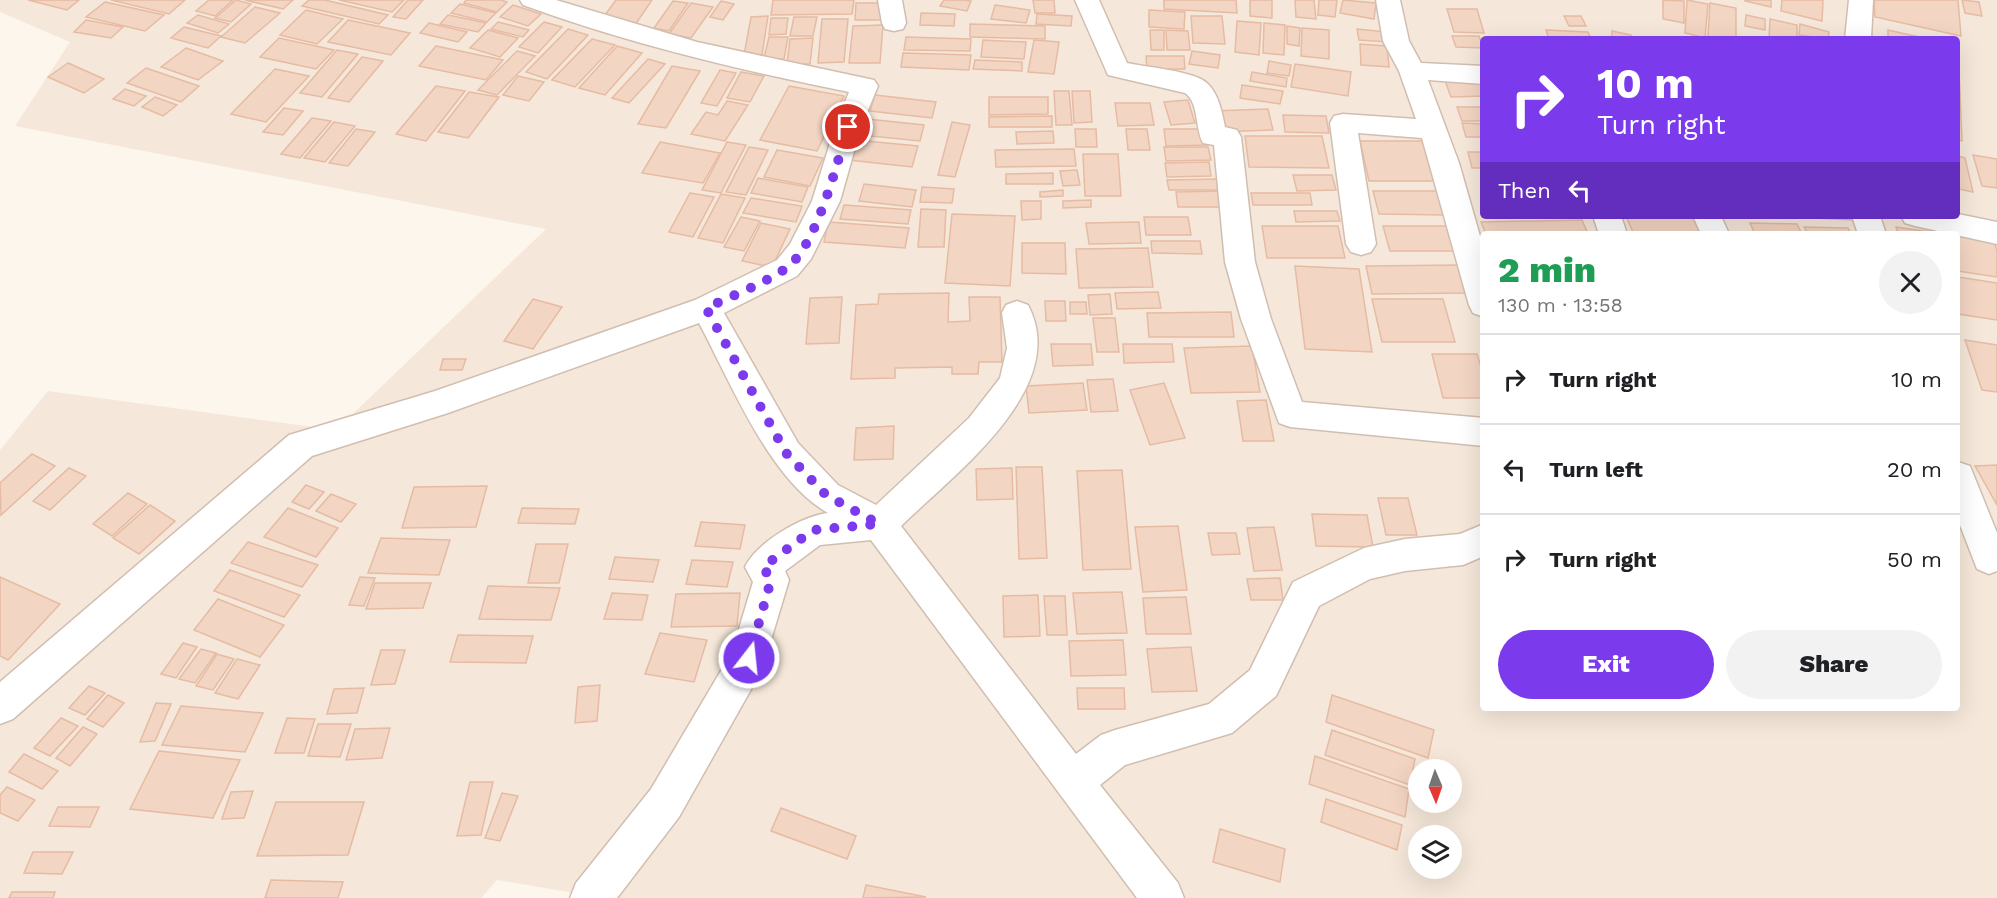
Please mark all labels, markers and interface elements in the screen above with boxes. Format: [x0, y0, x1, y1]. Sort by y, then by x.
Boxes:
text: 10 m [1597, 59, 1694, 108]
icon: right [1498, 60, 1576, 138]
pin [822, 101, 873, 152]
text: Turn right [1597, 109, 1726, 141]
icon: arrive [831, 110, 864, 143]
icon: left [1563, 174, 1596, 207]
text: Then [1498, 178, 1551, 203]
text: 2 min [1498, 249, 1596, 291]
button: close [1879, 251, 1942, 314]
text: 130 m · 13:58 [1498, 293, 1623, 317]
icon: right [1498, 363, 1531, 396]
text: Turn right [1549, 367, 1656, 392]
text: 10 m [1891, 367, 1942, 392]
icon: left [1498, 453, 1531, 486]
text: Turn left [1549, 457, 1643, 482]
text: 20 m [1887, 457, 1942, 482]
icon: right [1498, 543, 1531, 576]
text: Turn right [1549, 547, 1656, 572]
text: 50 m [1887, 547, 1942, 572]
position arrow [717, 626, 781, 690]
button: Exit [1498, 630, 1714, 699]
button: Share [1726, 630, 1942, 699]
north arrow [1408, 759, 1462, 813]
map controls [1408, 759, 1462, 879]
button: layers [1408, 825, 1462, 879]

